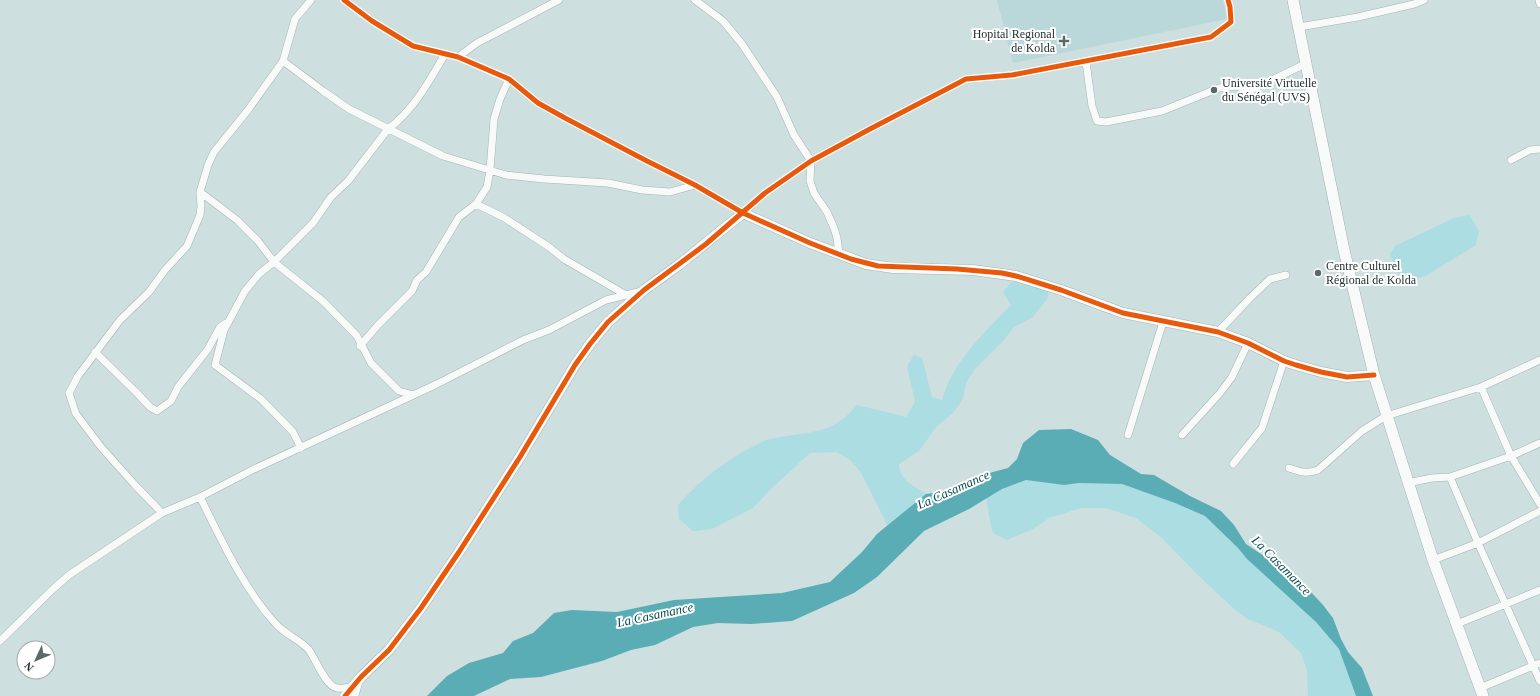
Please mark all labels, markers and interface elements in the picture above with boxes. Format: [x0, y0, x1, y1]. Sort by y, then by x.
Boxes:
place label: Hopital Regional de Kolda [973, 27, 1056, 55]
marker: Hopital Regional de Kolda [1058, 35, 1070, 47]
place label: Université Virtuelle du Sénégal (UVS) [1222, 76, 1317, 104]
marker: Université Virtuelle du Sénégal (UVS) [1209, 85, 1219, 95]
place label: Centre Culturel Régional de Kolda [1326, 259, 1417, 287]
marker: Centre Culturel Régional de Kolda [1313, 268, 1323, 278]
water label: La Casamance [914, 467, 992, 513]
water label: La Casamance [1248, 532, 1315, 598]
water label: La Casamance [615, 599, 695, 630]
north arrow [16, 640, 56, 680]
text: N [22, 660, 36, 674]

